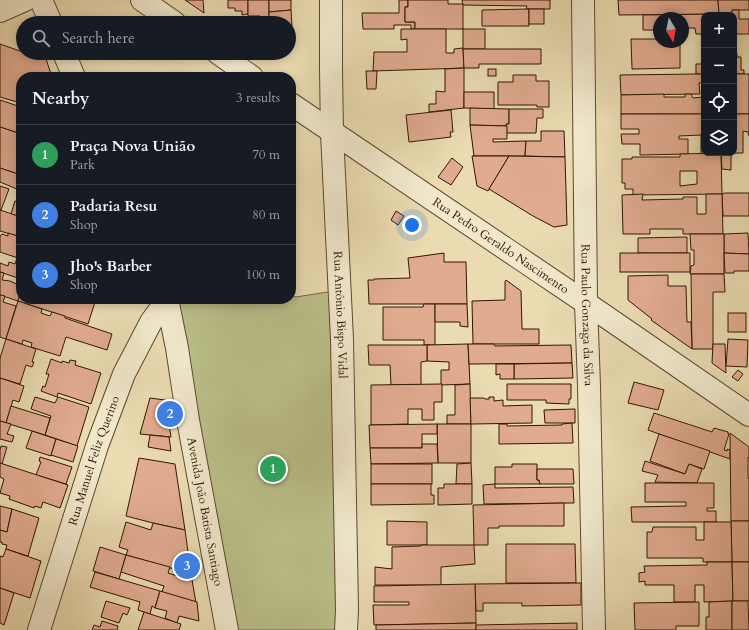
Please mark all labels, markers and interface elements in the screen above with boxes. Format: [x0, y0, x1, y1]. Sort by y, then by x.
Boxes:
north arrow [653, 12, 689, 48]
map controls [701, 12, 737, 156]
button: + [701, 12, 737, 48]
search box [16, 16, 296, 60]
icon: search [30, 27, 52, 49]
text: Search here [62, 28, 135, 48]
button: − [701, 48, 737, 84]
button: locate [701, 84, 737, 120]
text: Nearby [32, 87, 89, 110]
text: 3 results [236, 89, 280, 107]
button: layers [701, 120, 737, 156]
text: Praça Nova União [70, 136, 195, 156]
text: 1 [42, 146, 48, 164]
text: 70 m [252, 146, 280, 164]
text: Park [70, 156, 95, 174]
street label: Rua Pedro Geraldo Nascimento [429, 194, 572, 297]
text: Padaria Resu [70, 196, 157, 216]
text: 2 [42, 206, 48, 224]
text: 80 m [252, 206, 280, 224]
your location [402, 215, 422, 235]
text: Shop [70, 216, 98, 234]
street label: Rua Paulo Gonzaga da Silva [577, 244, 597, 387]
street label: Rua Antônio Bispo Vidal [330, 251, 351, 379]
text: Jho's Barber [70, 256, 152, 276]
text: 3 [42, 266, 48, 284]
text: 100 m [246, 266, 280, 284]
text: Shop [70, 276, 98, 294]
street label: Rua Manuel Feliz Querino [64, 393, 123, 527]
pin: 2 [157, 399, 183, 429]
street label: Avenida João Batista Santiago [183, 436, 227, 588]
pin: 1 [260, 454, 286, 484]
pin: 3 [174, 551, 200, 581]

